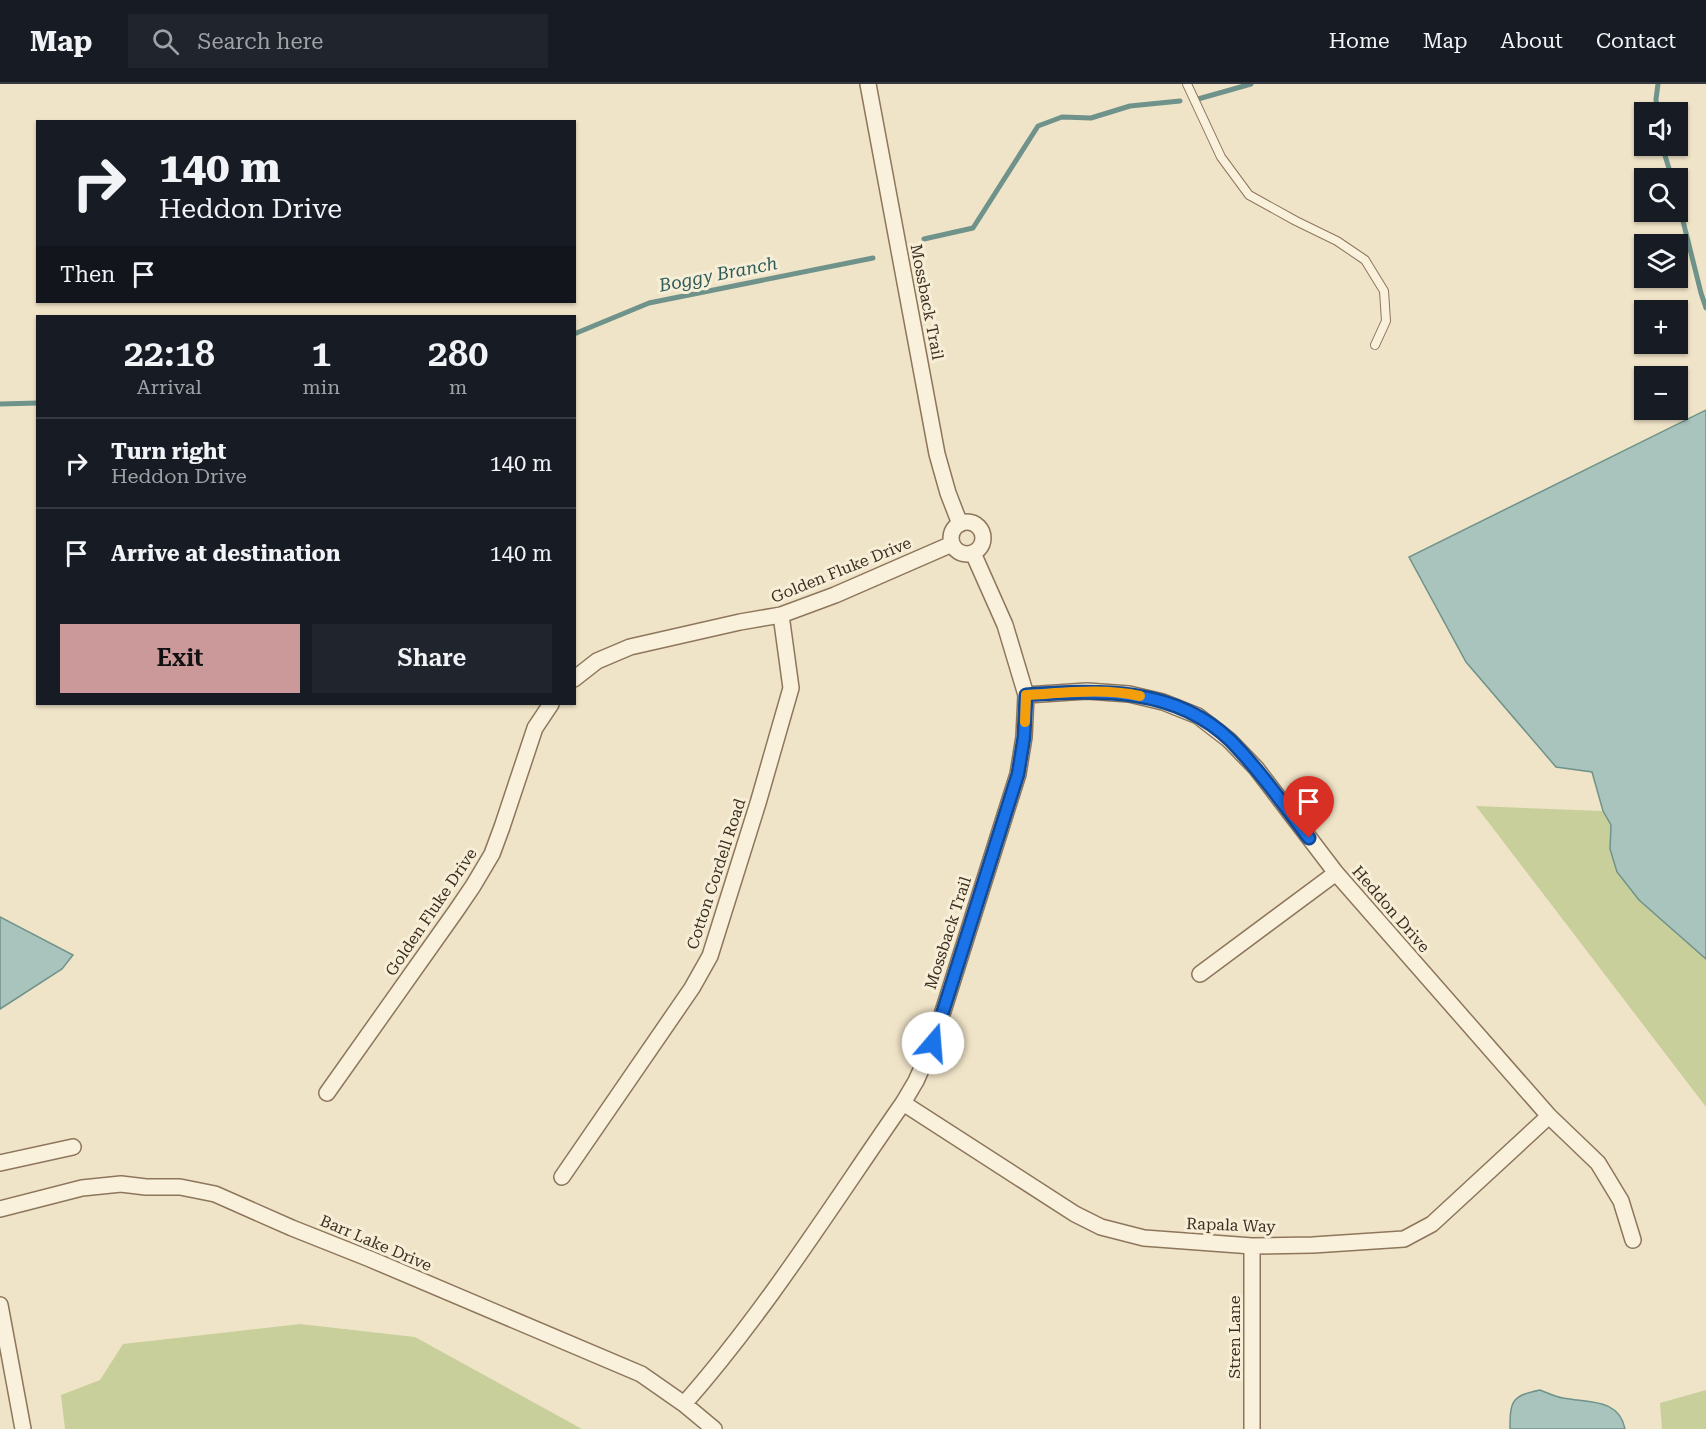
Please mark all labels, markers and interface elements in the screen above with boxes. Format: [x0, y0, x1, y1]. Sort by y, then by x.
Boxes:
search box [128, 14, 548, 68]
text: Map [30, 25, 92, 58]
icon: search [149, 25, 182, 58]
text: Search here [197, 29, 323, 54]
text: Home [1329, 29, 1390, 53]
text: Map [1423, 29, 1468, 53]
text: About [1501, 29, 1563, 53]
text: Contact [1596, 29, 1676, 53]
map controls [1634, 102, 1688, 420]
button: sound [1634, 102, 1688, 156]
text: 140 m [159, 143, 281, 192]
icon: right [60, 144, 138, 222]
button: search [1634, 168, 1688, 222]
text: Heddon Drive [159, 193, 342, 225]
button: layers [1634, 234, 1688, 288]
street label: Mossback Trail [906, 243, 948, 362]
water label: Boggy Branch [656, 252, 779, 296]
icon: arrive [127, 258, 160, 291]
text: Then [60, 262, 115, 287]
button: + [1634, 300, 1688, 354]
text: 22:18 [124, 333, 215, 375]
text: 1 [311, 333, 331, 375]
text: 280 [428, 333, 488, 375]
button: − [1634, 366, 1688, 420]
text: Arrival [137, 375, 202, 399]
text: min [303, 375, 340, 399]
text: m [449, 375, 467, 399]
text: Turn right [111, 439, 226, 464]
icon: right [60, 447, 93, 480]
text: 140 m [489, 451, 552, 476]
text: Heddon Drive [111, 464, 247, 488]
street label: Golden Fluke Drive [768, 533, 914, 607]
icon: arrive [60, 537, 93, 570]
text: Arrive at destination [111, 541, 340, 566]
text: 140 m [489, 541, 552, 566]
button: Exit [60, 624, 300, 693]
button: Share [312, 624, 552, 693]
pin [1283, 776, 1334, 838]
icon: arrive [1292, 785, 1325, 818]
street label: Cotton Cordell Road [683, 796, 749, 952]
street label: Golden Fluke Drive [381, 844, 481, 979]
street label: Heddon Drive [1348, 862, 1434, 956]
street label: Mossback Trail [921, 874, 975, 992]
position arrow [901, 1011, 965, 1075]
street label: Barr Lake Drive [317, 1211, 435, 1275]
street label: Rapala Way [1186, 1214, 1277, 1236]
street label: Stren Lane [1225, 1295, 1244, 1379]

